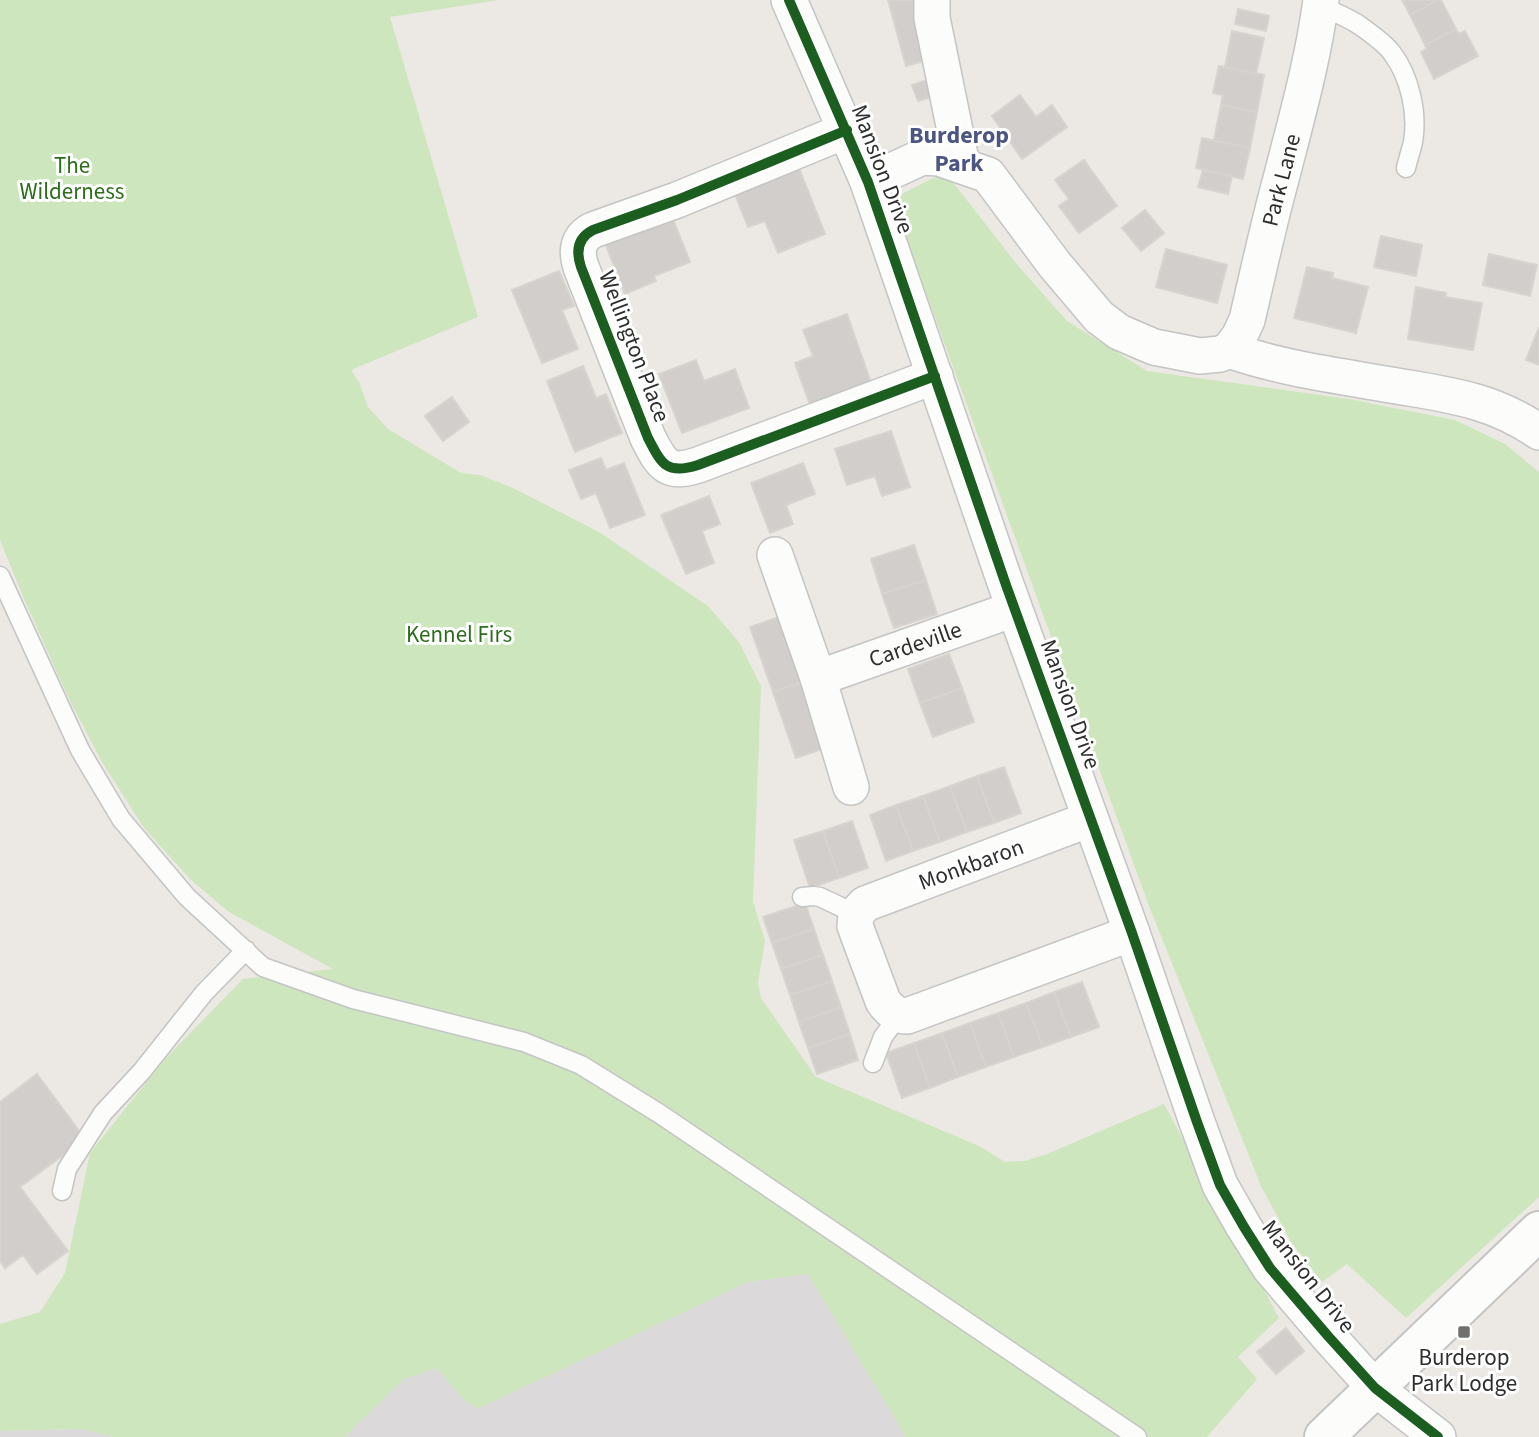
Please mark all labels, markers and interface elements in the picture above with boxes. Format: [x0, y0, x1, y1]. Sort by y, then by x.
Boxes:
street label: Mansion Drive [843, 100, 922, 238]
district label: Burderop Park [909, 118, 1009, 181]
street label: Park Lane [1253, 130, 1309, 230]
park label: The Wilderness [19, 149, 125, 208]
street label: Wellington Place [590, 266, 679, 427]
street label: Cardeville [864, 613, 966, 676]
park label: Kennel Firs [406, 618, 512, 651]
street label: Mansion Drive [1032, 635, 1109, 774]
street label: Monkbaron [914, 830, 1028, 899]
street label: Mansion Drive [1254, 1213, 1363, 1340]
marker: Burderop Park Lodge [1456, 1324, 1472, 1340]
place label: Burderop Park Lodge [1411, 1341, 1517, 1400]

